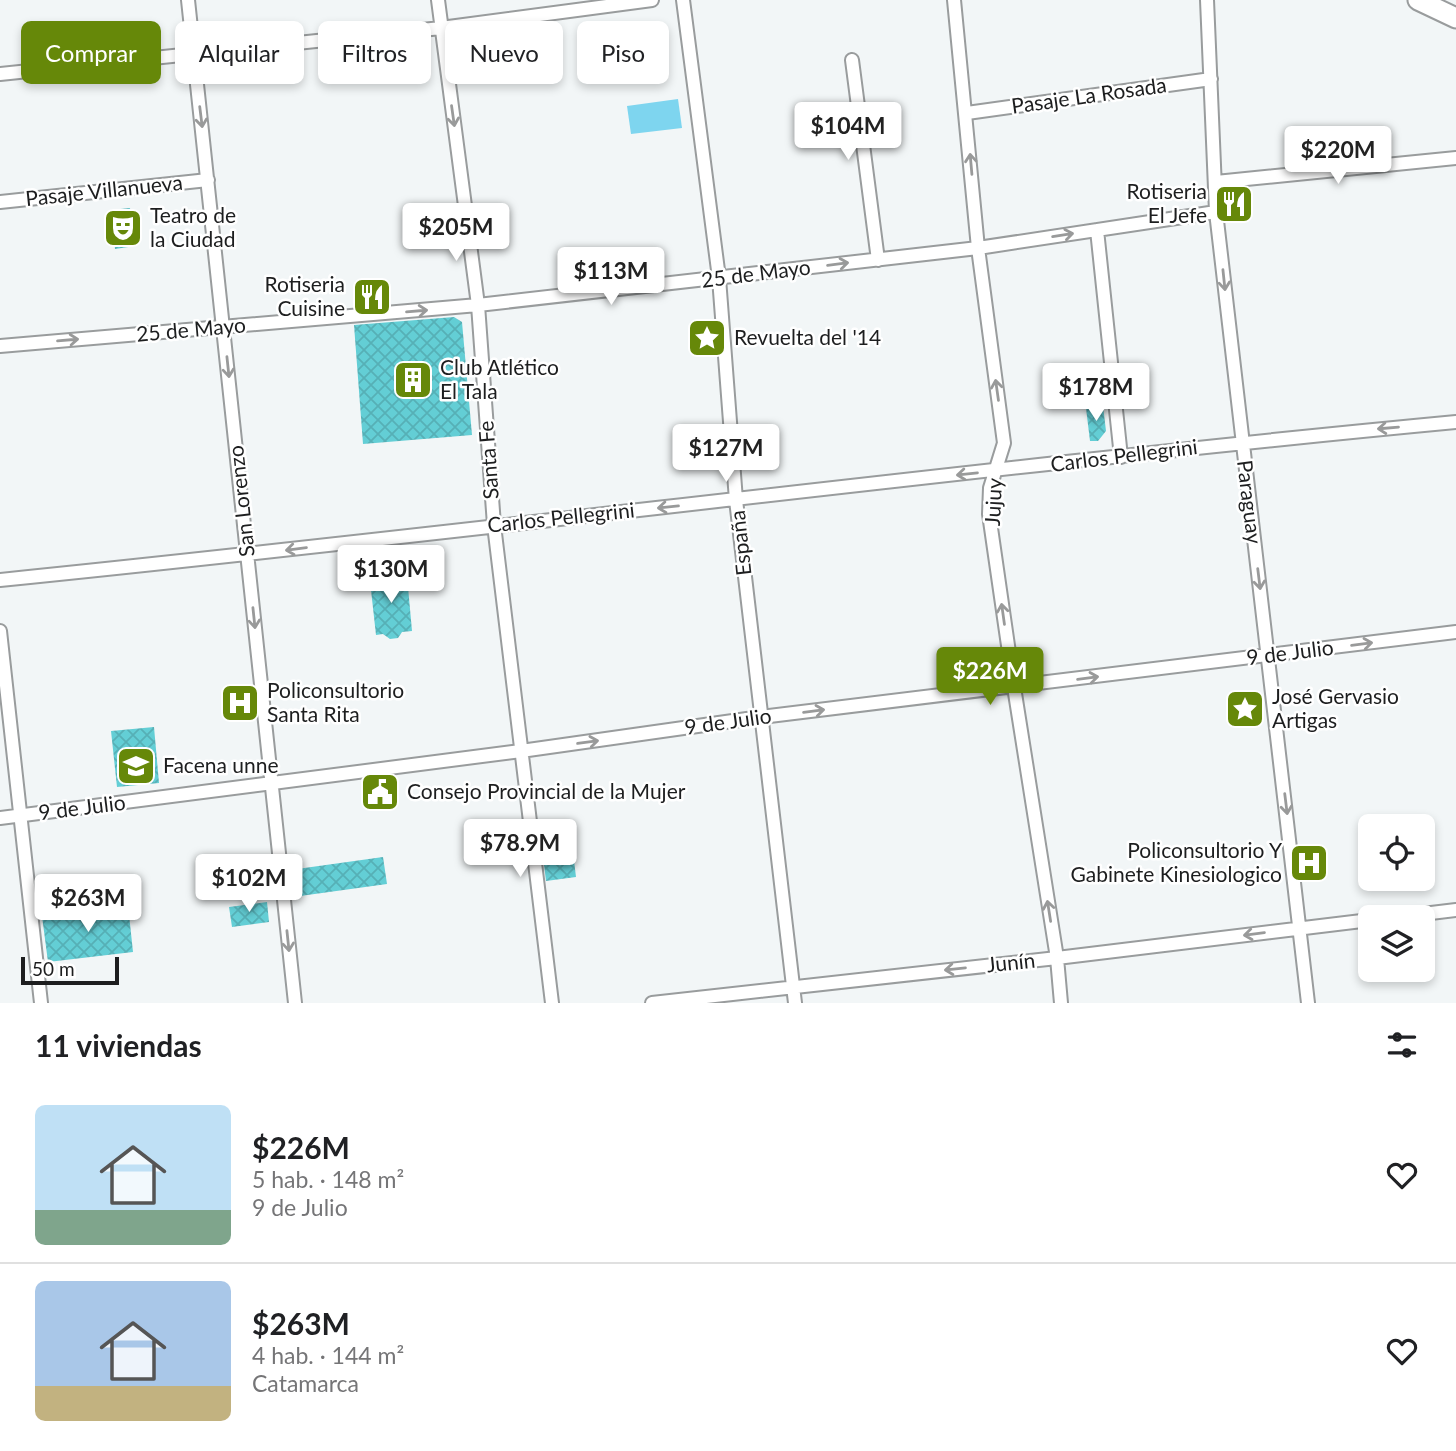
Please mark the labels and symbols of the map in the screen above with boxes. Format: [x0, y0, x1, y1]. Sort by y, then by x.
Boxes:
street label: Pasaje La Rosada [1010, 71, 1168, 118]
pin: $104M [799, 102, 897, 162]
one-way arrow [447, 104, 460, 127]
one-way arrow [194, 105, 207, 127]
pin: $220M [1289, 127, 1387, 186]
one-way arrow [964, 153, 977, 176]
street label: Pasaje Villanueva [24, 169, 184, 210]
place label: Rotiseria El Jefe [1127, 178, 1207, 227]
restaurant icon: Rotiseria El Jefe [1213, 183, 1255, 225]
place label: Teatro de la Ciudad [150, 202, 236, 251]
pin: $205M [407, 204, 505, 263]
theatre icon: Teatro de la Ciudad [102, 207, 144, 249]
one-way arrow [1051, 228, 1074, 241]
pin: $113M [562, 247, 660, 307]
street label: 25 de Mayo [700, 253, 812, 292]
one-way arrow [826, 258, 849, 271]
one-way arrow [1218, 268, 1231, 290]
place label: Rotiseria Cuisine [265, 271, 345, 320]
restaurant icon: Rotiseria Cuisine [351, 276, 393, 318]
one-way arrow [405, 304, 428, 317]
street label: 25 de Mayo [135, 311, 247, 346]
place icon: Revuelta del '14 [686, 317, 728, 359]
place label: Revuelta del '14 [734, 324, 881, 349]
one-way arrow [56, 333, 79, 346]
place label: Club Atlético El Tala [440, 354, 559, 403]
one-way arrow [221, 355, 234, 378]
building icon: Club Atlético El Tala [392, 359, 434, 401]
pin: $178M [1047, 364, 1145, 423]
one-way arrow [991, 379, 1004, 402]
street label: Santa Fe [472, 420, 503, 500]
one-way arrow [1377, 422, 1400, 435]
pin: $127M [677, 424, 775, 484]
street label: Carlos Pellegrini [1049, 433, 1199, 476]
street label: San Lorenzo [222, 444, 259, 558]
street label: Paraguay [1233, 458, 1268, 545]
one-way arrow [956, 467, 979, 480]
street label: Jujuy [979, 477, 1006, 526]
street label: Carlos Pellegrini [486, 496, 636, 537]
one-way arrow [657, 501, 680, 514]
street label: España [724, 509, 755, 577]
one-way arrow [285, 543, 308, 556]
pin: $130M [342, 546, 440, 605]
one-way arrow [1252, 567, 1265, 589]
one-way arrow [996, 603, 1009, 626]
one-way arrow [248, 606, 261, 629]
street label: 9 de Julio [1245, 634, 1335, 669]
one-way arrow [1351, 637, 1373, 650]
pin: $226M [941, 648, 1039, 707]
one-way arrow [1076, 671, 1099, 684]
place label: Policonsultorio Santa Rita [267, 677, 404, 726]
hospital icon: Policonsultorio Santa Rita [219, 682, 261, 724]
place label: José Gervasio Artigas [1272, 683, 1399, 732]
place icon: José Gervasio Artigas [1224, 688, 1266, 730]
street label: 9 de Julio [683, 702, 773, 739]
one-way arrow [802, 704, 824, 717]
one-way arrow [576, 735, 599, 748]
school or university icon: Facena unne [115, 745, 157, 787]
place label: Facena unne [163, 752, 279, 777]
public building icon: Consejo Provincial de la Mujer [359, 771, 401, 813]
place label: Consejo Provincial de la Mujer [407, 778, 686, 803]
street label: 9 de Julio [37, 789, 127, 824]
one-way arrow [1279, 793, 1292, 815]
pin: $78.9M [463, 820, 577, 879]
place label: Policonsultorio Y Gabinete Kinesiologico [1070, 837, 1283, 886]
hospital icon: Policonsultorio Y Gabinete Kinesiologico [1288, 842, 1330, 884]
pin: $102M [200, 855, 298, 914]
pin: $263M [39, 874, 137, 934]
one-way arrow [1042, 900, 1055, 923]
one-way arrow [1243, 928, 1266, 941]
one-way arrow [282, 930, 295, 952]
street label: Junín [985, 947, 1036, 976]
scale bar [21, 954, 119, 986]
one-way arrow [944, 963, 967, 976]

